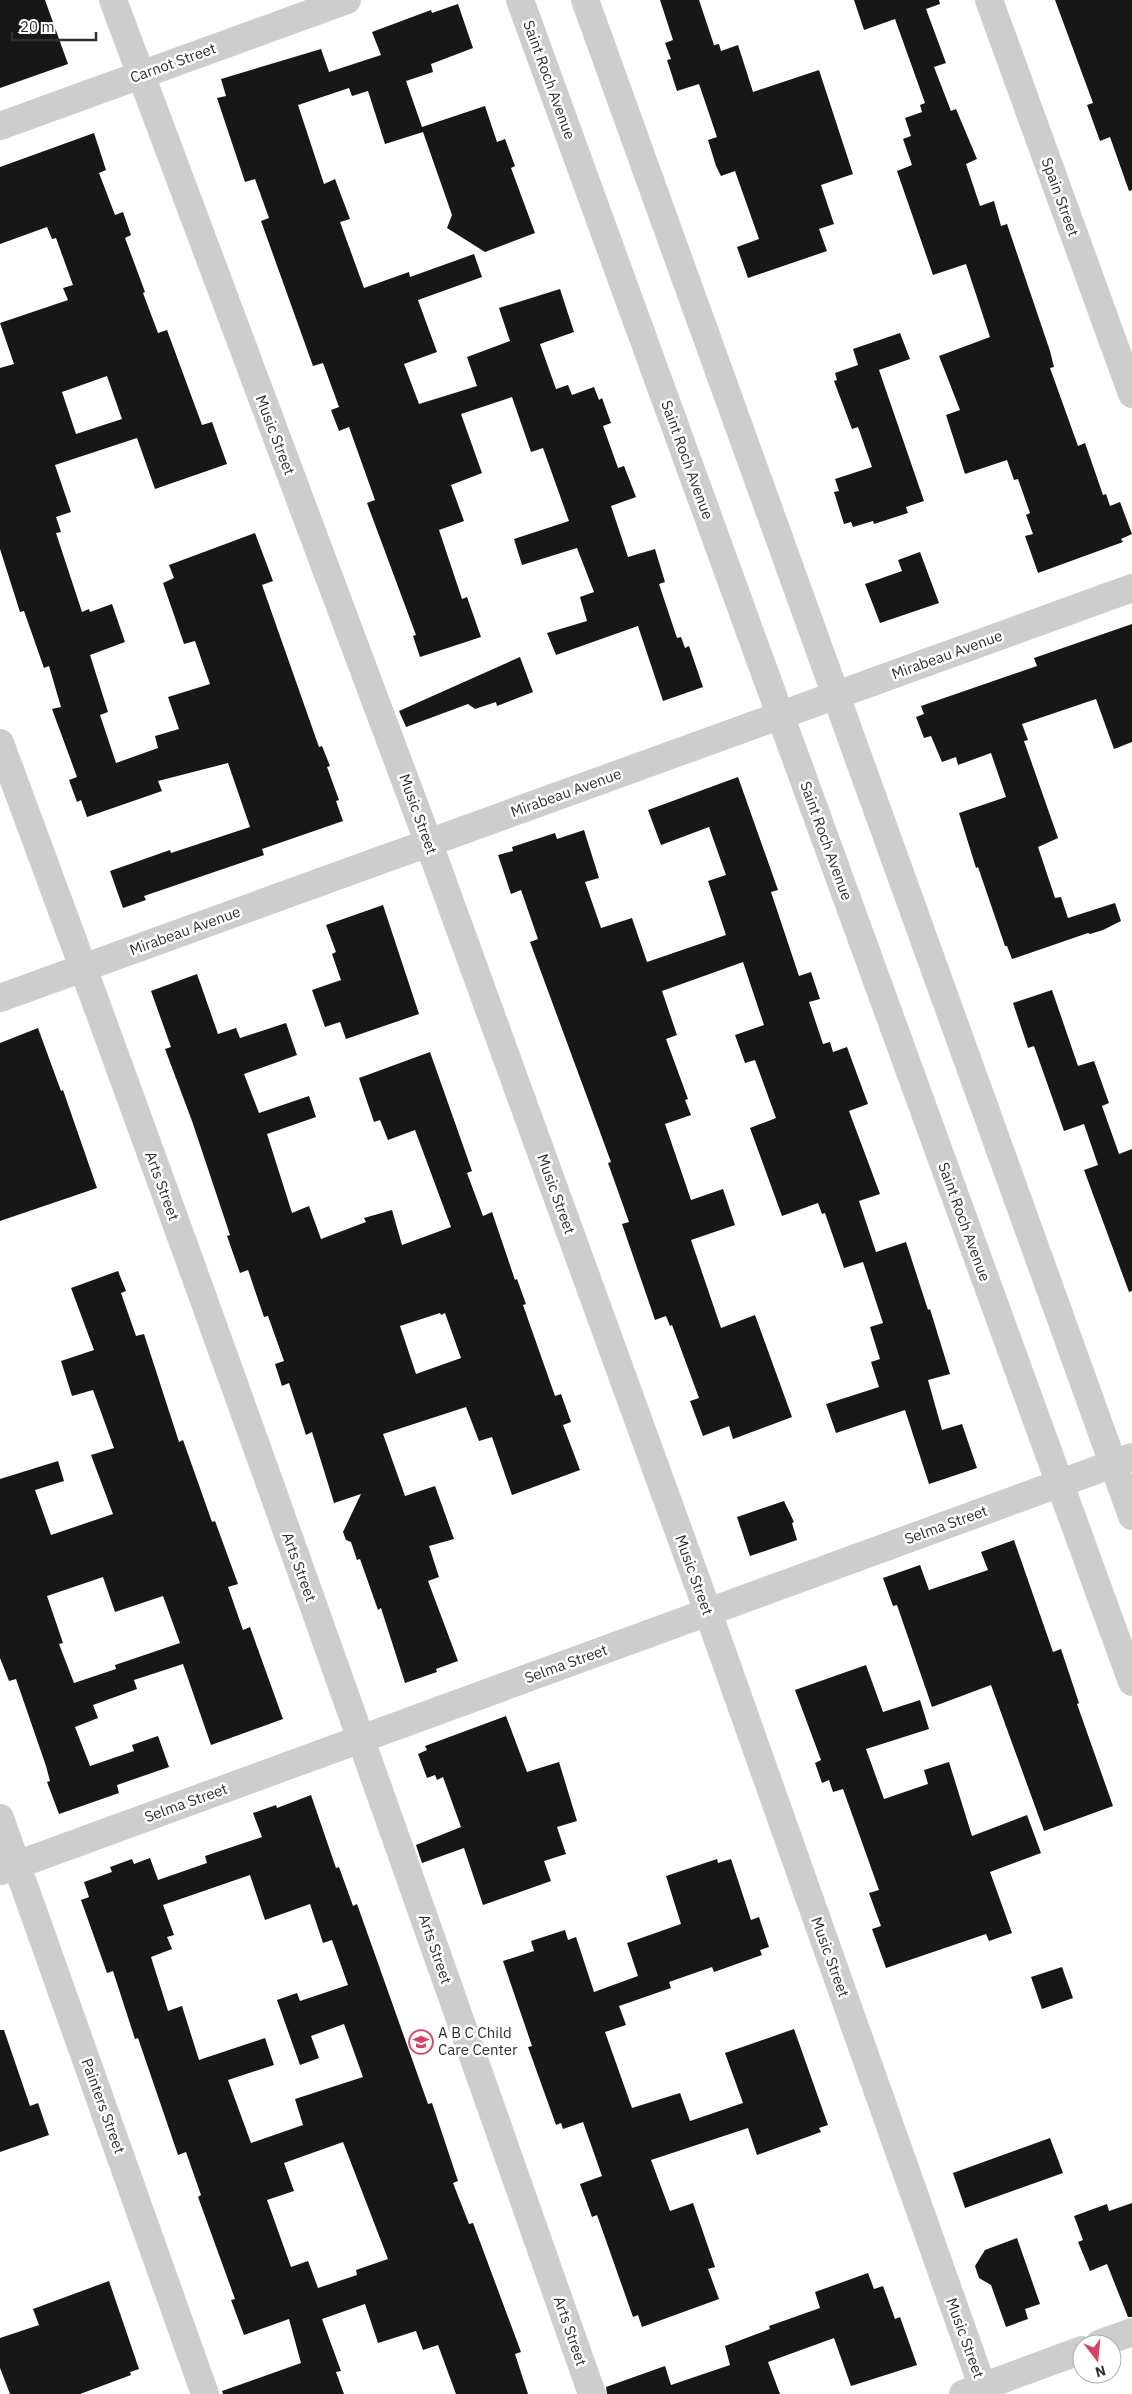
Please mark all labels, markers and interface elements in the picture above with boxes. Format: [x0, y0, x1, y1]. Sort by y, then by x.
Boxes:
scale bar [12, 10, 96, 42]
text: 20 m [20, 17, 55, 36]
street label: Saint Roch Avenue [519, 18, 580, 142]
street label: Carnot Street [127, 38, 218, 87]
street label: Spain Street [1037, 155, 1083, 239]
street label: Music Street [252, 392, 299, 477]
street label: Saint Roch Avenue [657, 398, 718, 522]
street label: Mirabeau Avenue [889, 626, 1005, 683]
street label: Mirabeau Avenue [508, 764, 624, 821]
street label: Music Street [395, 771, 442, 857]
street label: Saint Roch Avenue [796, 779, 857, 903]
street label: Mirabeau Avenue [127, 902, 243, 959]
street label: Arts Street [141, 1149, 184, 1223]
street label: Music Street [533, 1151, 580, 1237]
street label: Saint Roch Avenue [934, 1160, 995, 1284]
street label: Selma Street [902, 1501, 990, 1548]
street label: Arts Street [278, 1530, 321, 1604]
street label: Music Street [671, 1532, 718, 1618]
street label: Selma Street [522, 1640, 610, 1687]
street label: Selma Street [142, 1779, 230, 1826]
street label: Arts Street [415, 1911, 456, 1986]
street label: Music Street [807, 1914, 854, 2000]
place label: A B C Child Care Center [438, 2023, 518, 2059]
school or university icon: A B C Child Care Center [408, 2029, 434, 2055]
street label: Painters Street [77, 2056, 130, 2156]
street label: Arts Street [550, 2293, 591, 2368]
street label: Music Street [942, 2295, 989, 2381]
north arrow [1072, 2334, 1122, 2384]
text: N [1093, 2361, 1108, 2382]

